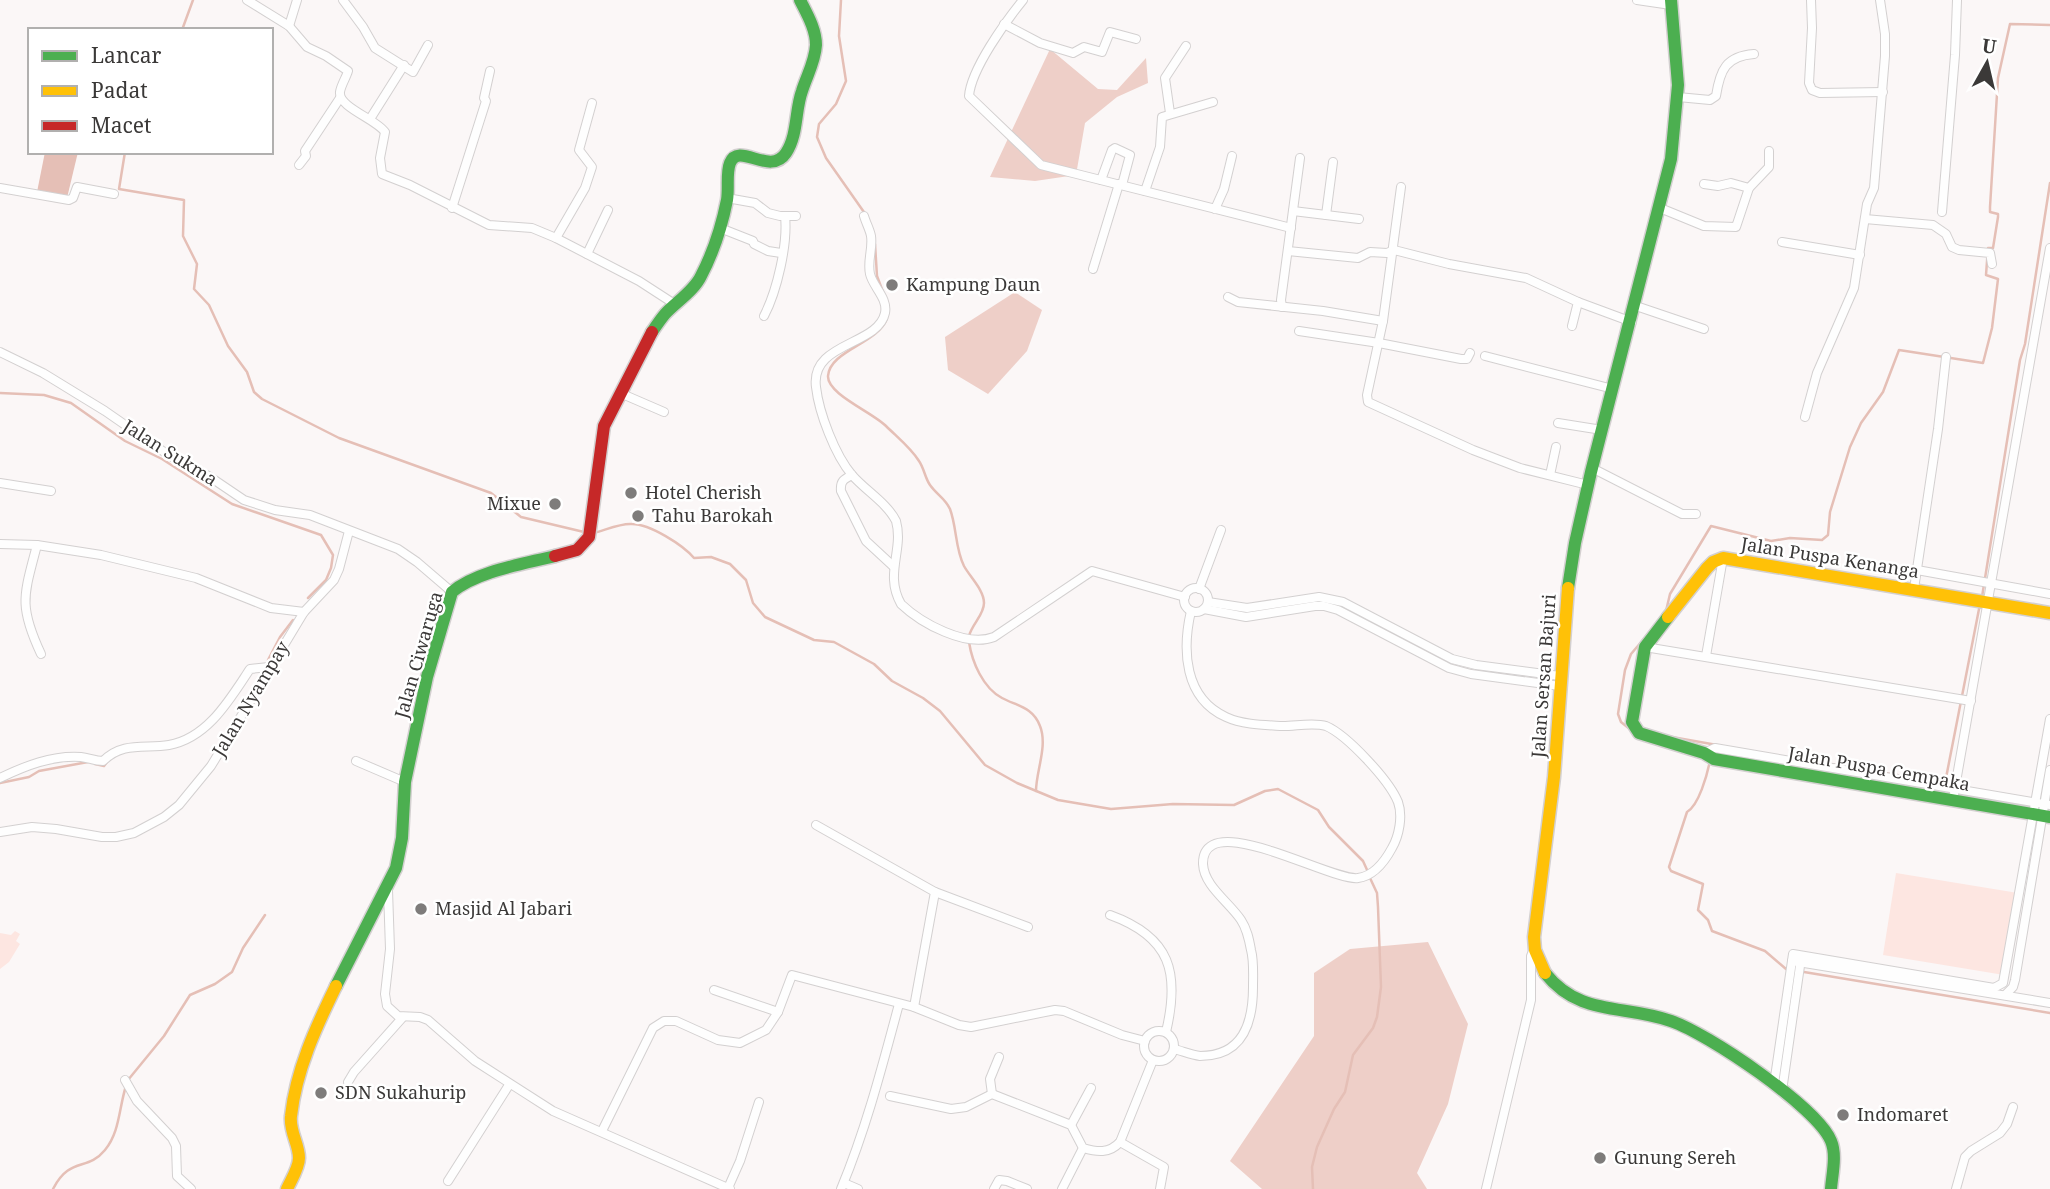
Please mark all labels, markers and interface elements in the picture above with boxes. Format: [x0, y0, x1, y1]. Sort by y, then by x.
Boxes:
legend [28, 28, 273, 154]
north arrow [1952, 28, 2022, 98]
text: U [1981, 32, 1998, 60]
text: Lancar [91, 41, 162, 69]
text: Padat [91, 76, 148, 104]
text: Macet [91, 111, 151, 139]
place label: Kampung Daun [906, 272, 1041, 296]
marker: Kampung Daun [884, 277, 900, 293]
street label: Jalan Sukma [118, 413, 222, 491]
place label: Hotel Cherish [645, 480, 762, 504]
marker: Hotel Cherish [623, 485, 639, 501]
place label: Mixue [487, 491, 541, 515]
marker: Mixue [547, 496, 563, 512]
place label: Tahu Barokah [652, 503, 773, 527]
marker: Tahu Barokah [630, 508, 646, 524]
street label: Jalan Puspa Kenanga [1738, 531, 1921, 583]
street label: Jalan Ciwaruga [388, 589, 448, 722]
street label: Jalan Sersan Bajuri [1525, 593, 1561, 760]
street label: Jalan Nyampay [206, 636, 294, 761]
street label: Jalan Puspa Cempaka [1785, 740, 1972, 796]
place label: Masjid Al Jabari [435, 896, 572, 920]
marker: Masjid Al Jabari [413, 901, 429, 917]
place label: SDN Sukahurip [335, 1080, 466, 1104]
marker: SDN Sukahurip [313, 1085, 329, 1101]
place label: Indomaret [1857, 1102, 1948, 1126]
marker: Indomaret [1835, 1107, 1851, 1123]
place label: Gunung Sereh [1614, 1145, 1736, 1169]
marker: Gunung Sereh [1592, 1150, 1608, 1166]

